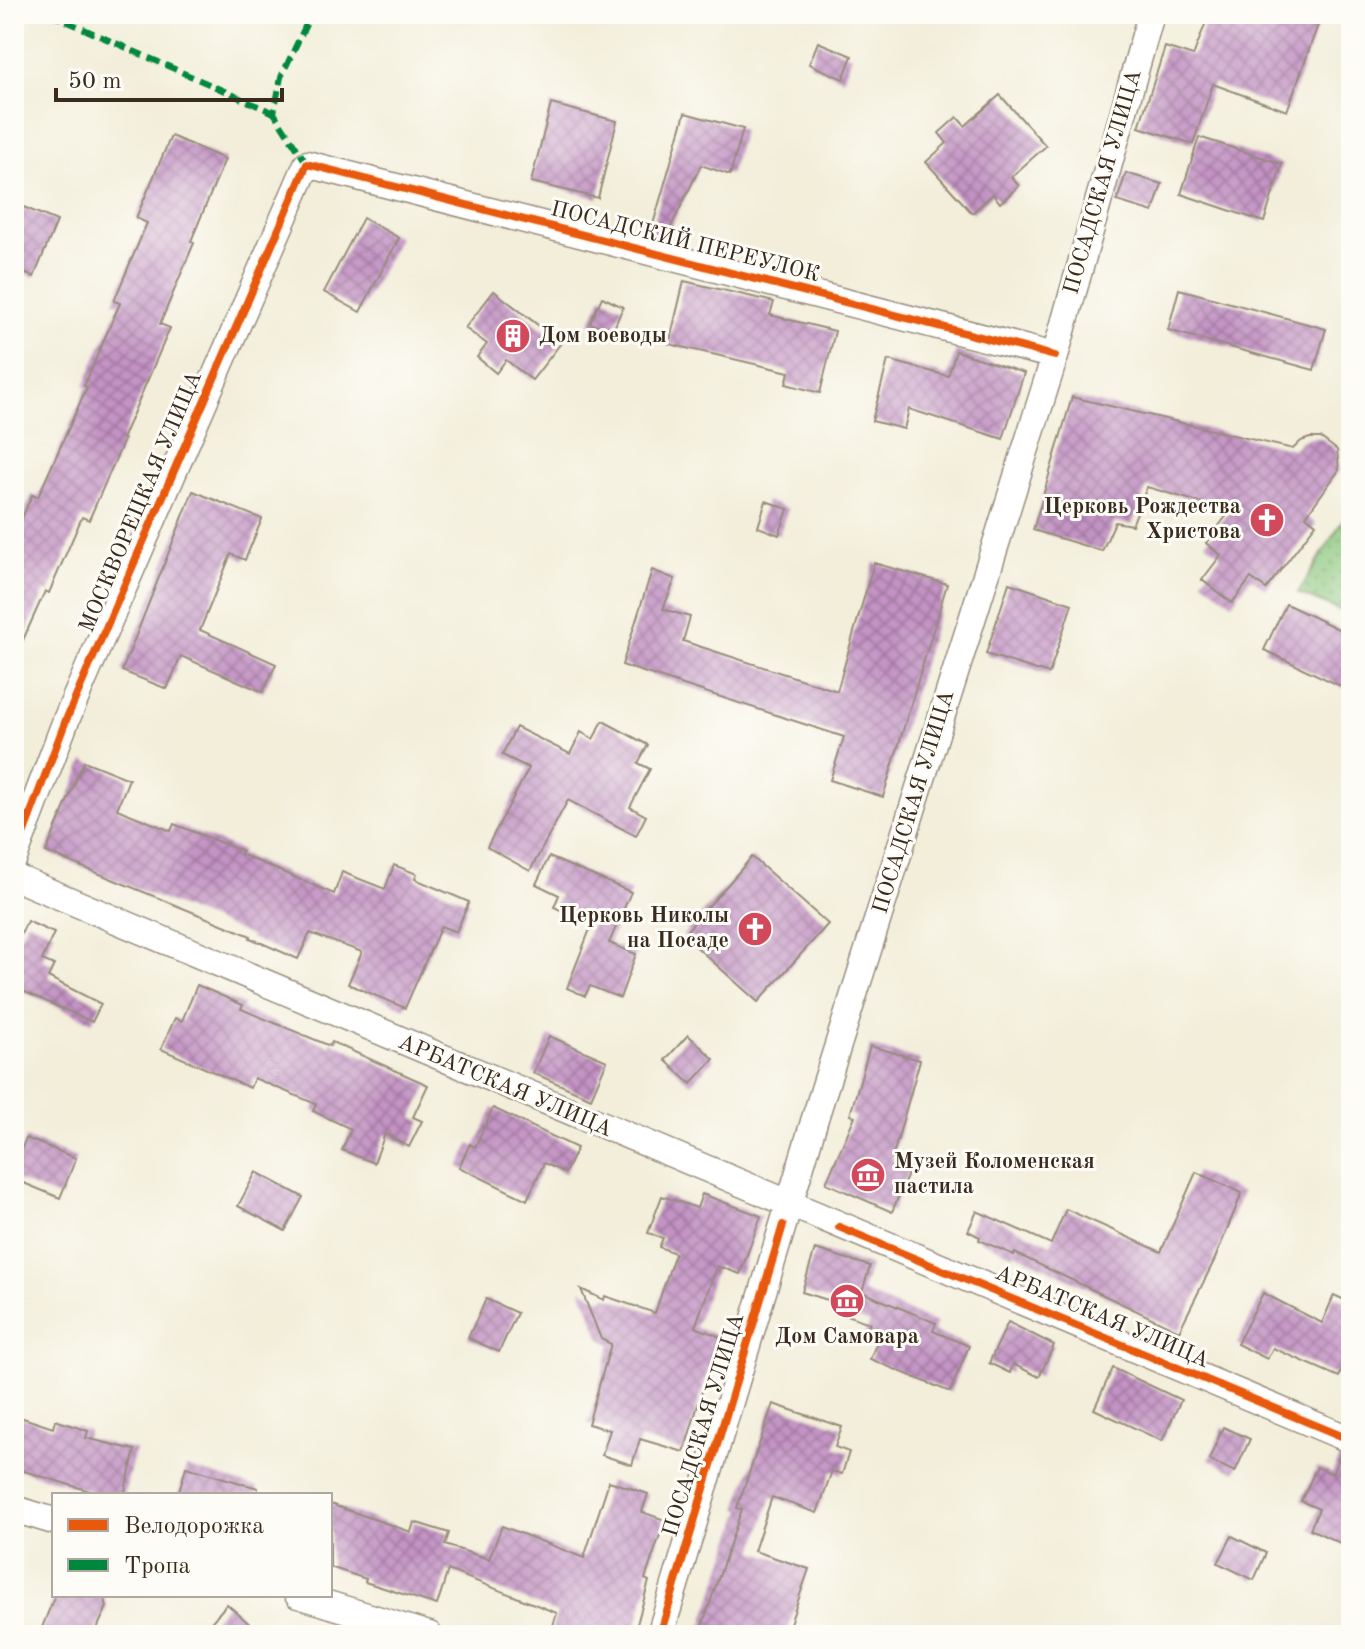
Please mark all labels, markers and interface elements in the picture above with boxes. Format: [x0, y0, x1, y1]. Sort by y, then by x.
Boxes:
scale bar [56, 52, 282, 102]
street label: ПОСАДСКАЯ УЛИЦА [1060, 67, 1146, 297]
text: 50 m [68, 70, 122, 94]
street label: ПОСАДСКИЙ ПЕРЕУЛОК [548, 194, 823, 286]
building icon: Дом воеводы [494, 317, 532, 355]
place label: Дом воеводы [539, 325, 667, 347]
street label: МОСКВОРЕЦКАЯ УЛИЦА [76, 368, 206, 636]
place label: Церковь Рождества Христова [1044, 496, 1241, 543]
church icon: Церковь Рождества Христова [1248, 501, 1286, 539]
street label: ПОСАДСКАЯ УЛИЦА [869, 687, 959, 916]
place label: Церковь Николы на Посаде [559, 905, 729, 952]
church icon: Церковь Николы на Посаде [736, 910, 774, 948]
street label: АРБАТСКАЯ УЛИЦА [395, 1031, 615, 1141]
place label: Музей Коломенская пастила [894, 1151, 1095, 1198]
museum icon: Музей Коломенская пастила [849, 1156, 887, 1194]
street label: АРБАТСКАЯ УЛИЦА [992, 1262, 1212, 1372]
museum icon: Дом Самовара [828, 1282, 866, 1320]
street label: ПОСАДСКАЯ УЛИЦА [659, 1310, 749, 1539]
place label: Дом Самовара [775, 1326, 919, 1348]
legend [52, 1493, 332, 1597]
text: Велодорожка [124, 1515, 264, 1539]
text: Тропа [124, 1555, 191, 1579]

